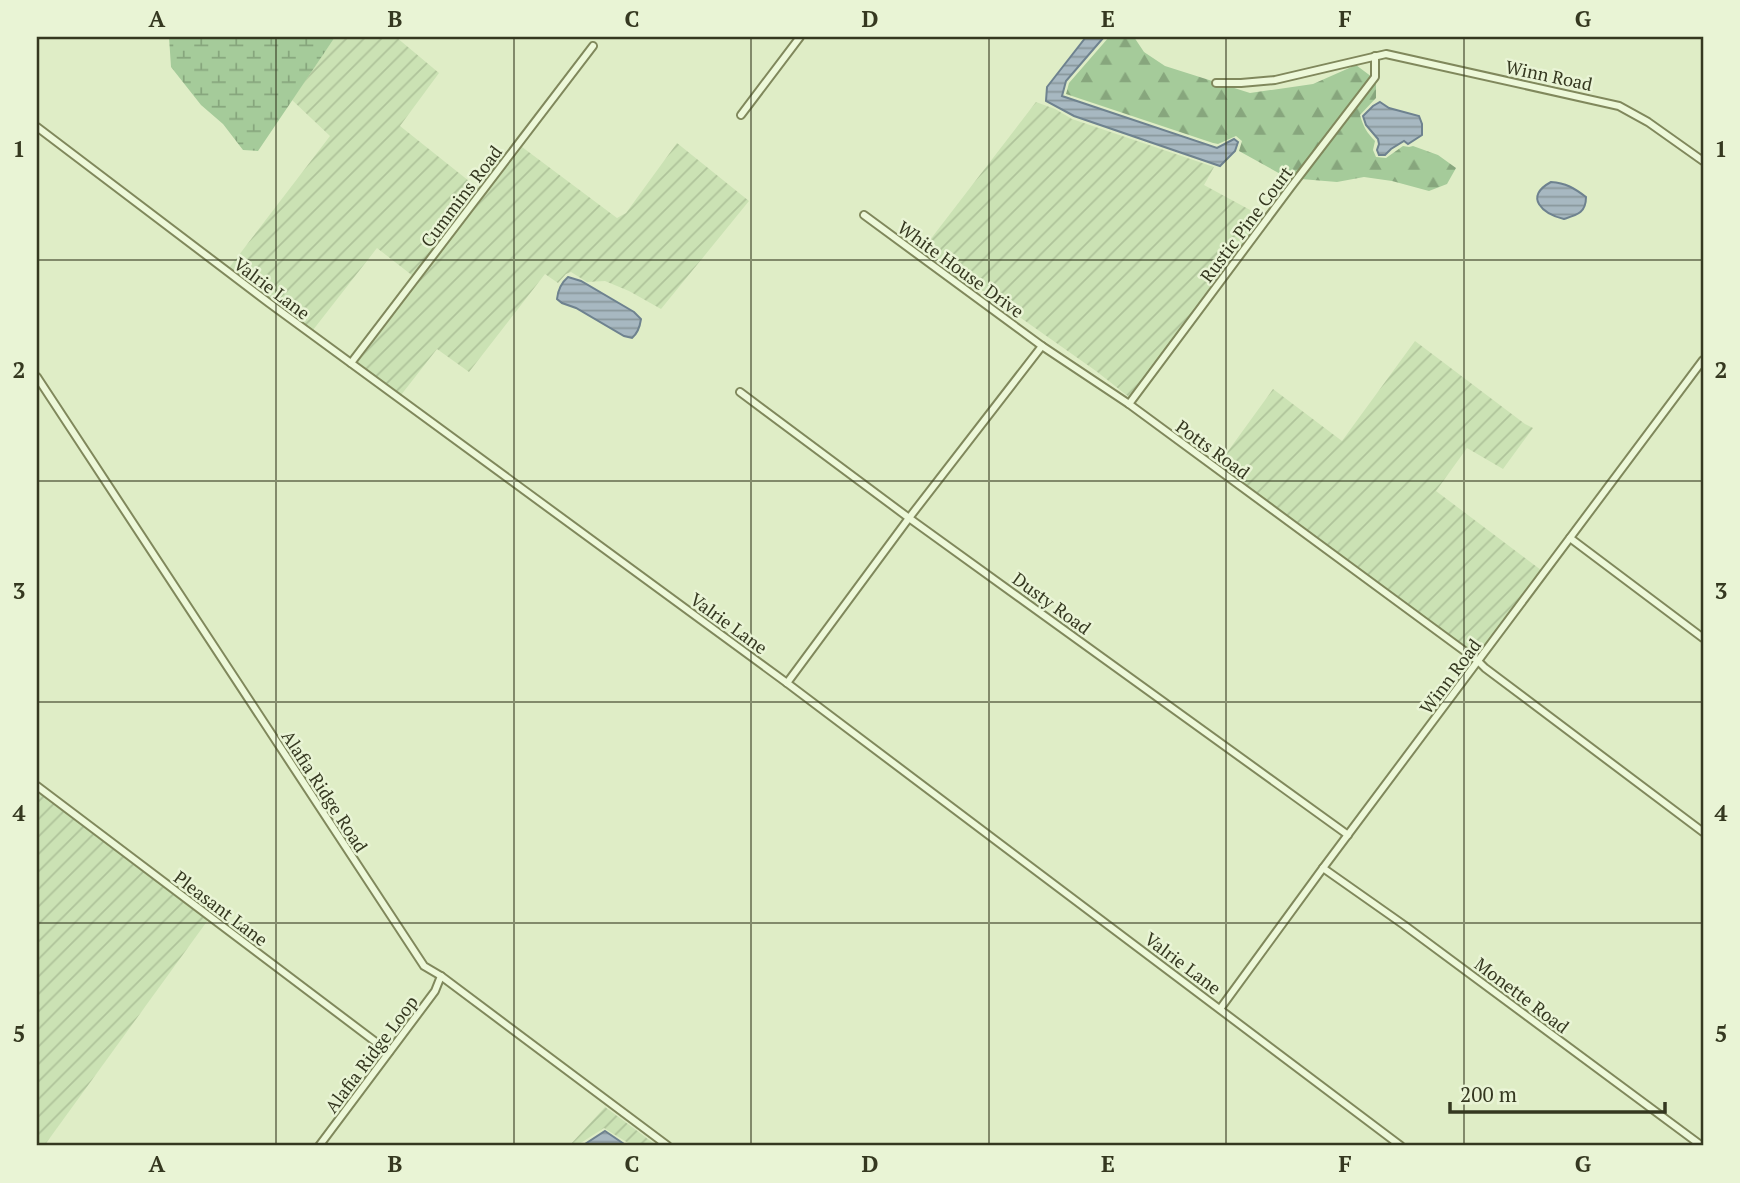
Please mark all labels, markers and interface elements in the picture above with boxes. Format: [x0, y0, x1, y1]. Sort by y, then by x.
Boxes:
text: A [149, 3, 166, 34]
text: B [388, 3, 403, 34]
text: C [625, 3, 640, 34]
text: D [862, 3, 879, 34]
text: E [1101, 3, 1115, 34]
text: F [1338, 3, 1352, 34]
text: G [1575, 3, 1592, 34]
street label: Winn Road [1503, 54, 1595, 96]
text: 1 [13, 133, 26, 164]
text: 1 [1715, 133, 1728, 164]
street label: Cummins Road [415, 140, 507, 252]
street label: Rustic Pine Court [1194, 161, 1298, 287]
street label: White House Drive [893, 215, 1029, 323]
street label: Valrie Lane [229, 251, 315, 325]
text: 2 [13, 354, 26, 385]
text: 2 [1715, 354, 1728, 385]
street label: Potts Road [1171, 414, 1255, 484]
street label: Dusty Road [1008, 567, 1096, 640]
text: 3 [13, 575, 26, 606]
text: 3 [1715, 575, 1728, 606]
street label: Valrie Lane [686, 587, 772, 659]
street label: Winn Road [1414, 634, 1486, 718]
street label: Alafia Ridge Road [277, 725, 373, 857]
text: 4 [13, 797, 26, 828]
text: 4 [1715, 797, 1728, 828]
street label: Pleasant Lane [169, 865, 273, 951]
street label: Valrie Lane [1140, 926, 1226, 1000]
street label: Monette Road [1470, 952, 1574, 1038]
street label: Alafia Ridge Loop [319, 991, 423, 1117]
text: 5 [13, 1018, 26, 1049]
text: 5 [1715, 1018, 1728, 1049]
scale bar [1450, 1071, 1665, 1115]
text: 200 m [1460, 1080, 1517, 1108]
text: A [149, 1148, 166, 1179]
text: B [388, 1148, 403, 1179]
text: C [625, 1148, 640, 1179]
text: D [862, 1148, 879, 1179]
text: E [1101, 1148, 1115, 1179]
text: F [1338, 1148, 1352, 1179]
text: G [1575, 1148, 1592, 1179]

